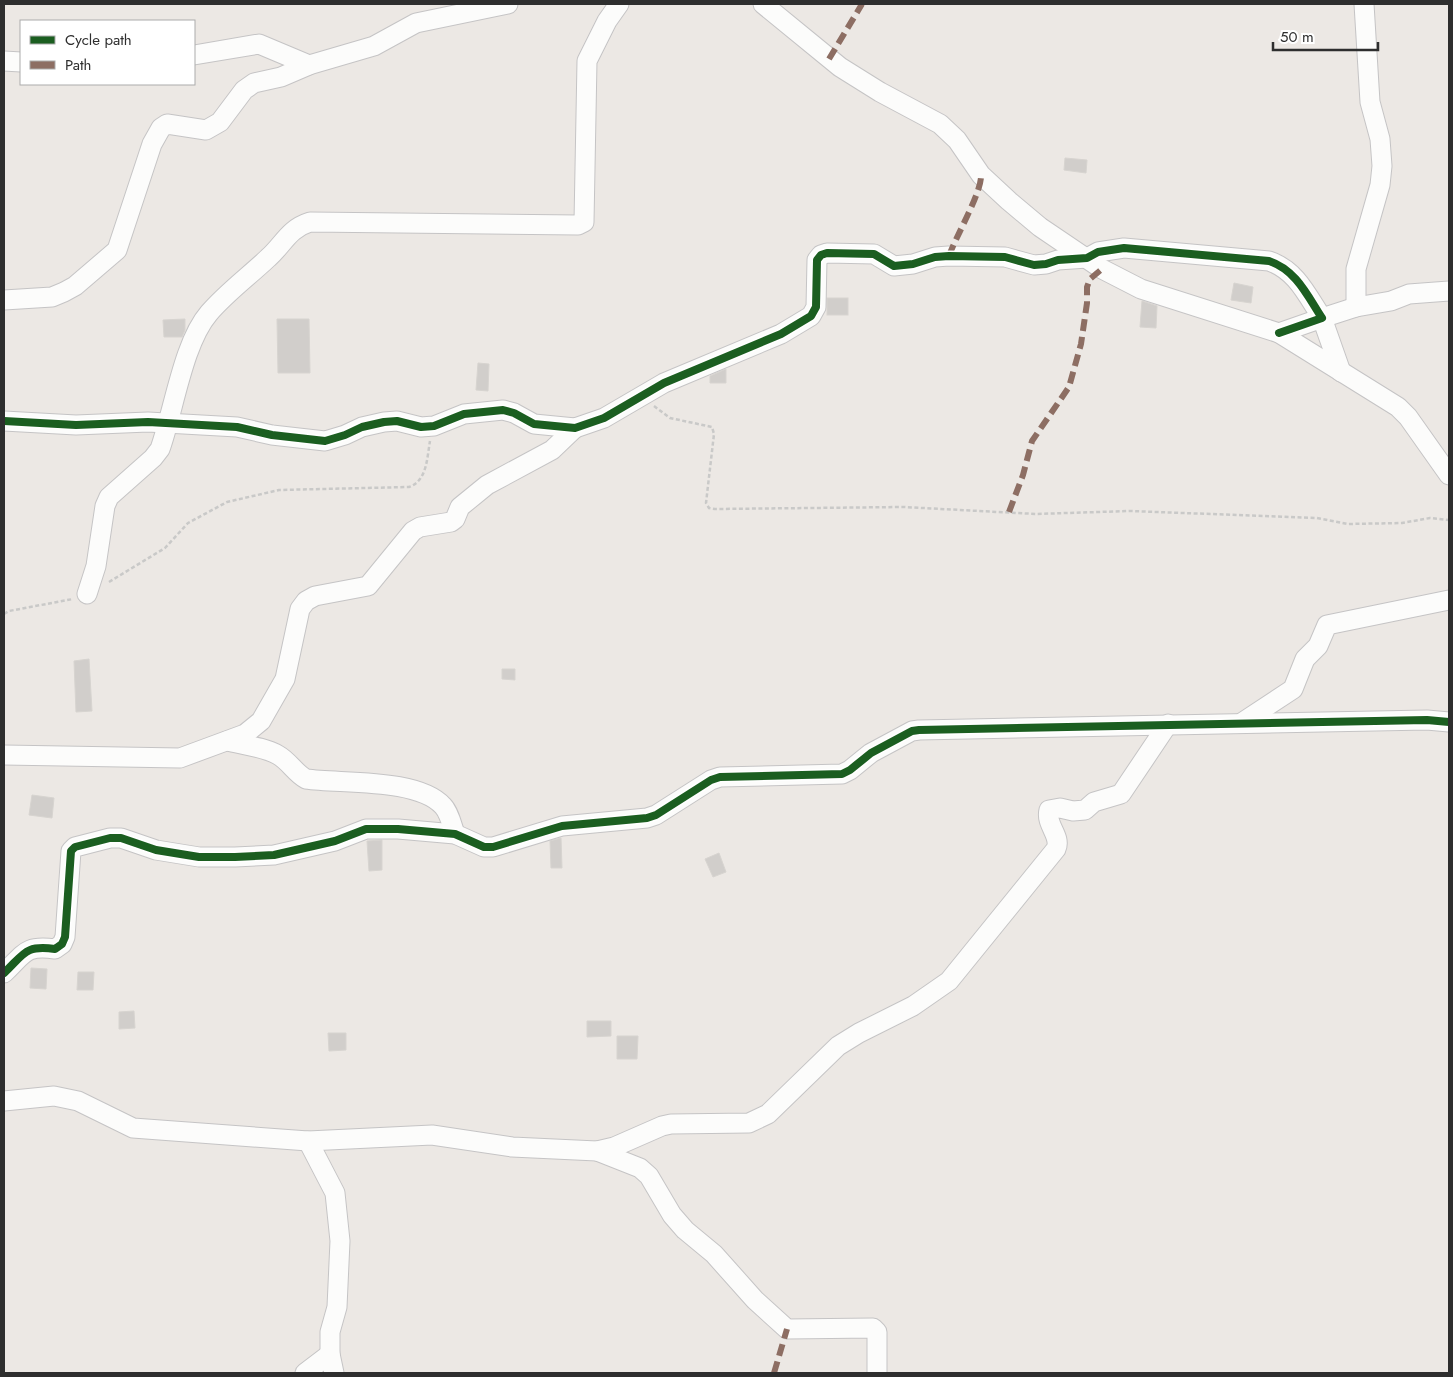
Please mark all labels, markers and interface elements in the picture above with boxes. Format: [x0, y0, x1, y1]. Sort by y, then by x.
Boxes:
legend [20, 20, 195, 85]
scale bar [1273, 20, 1378, 52]
text: 50 m [1280, 26, 1314, 48]
text: Cycle path [65, 29, 132, 51]
text: Path [65, 54, 91, 76]

